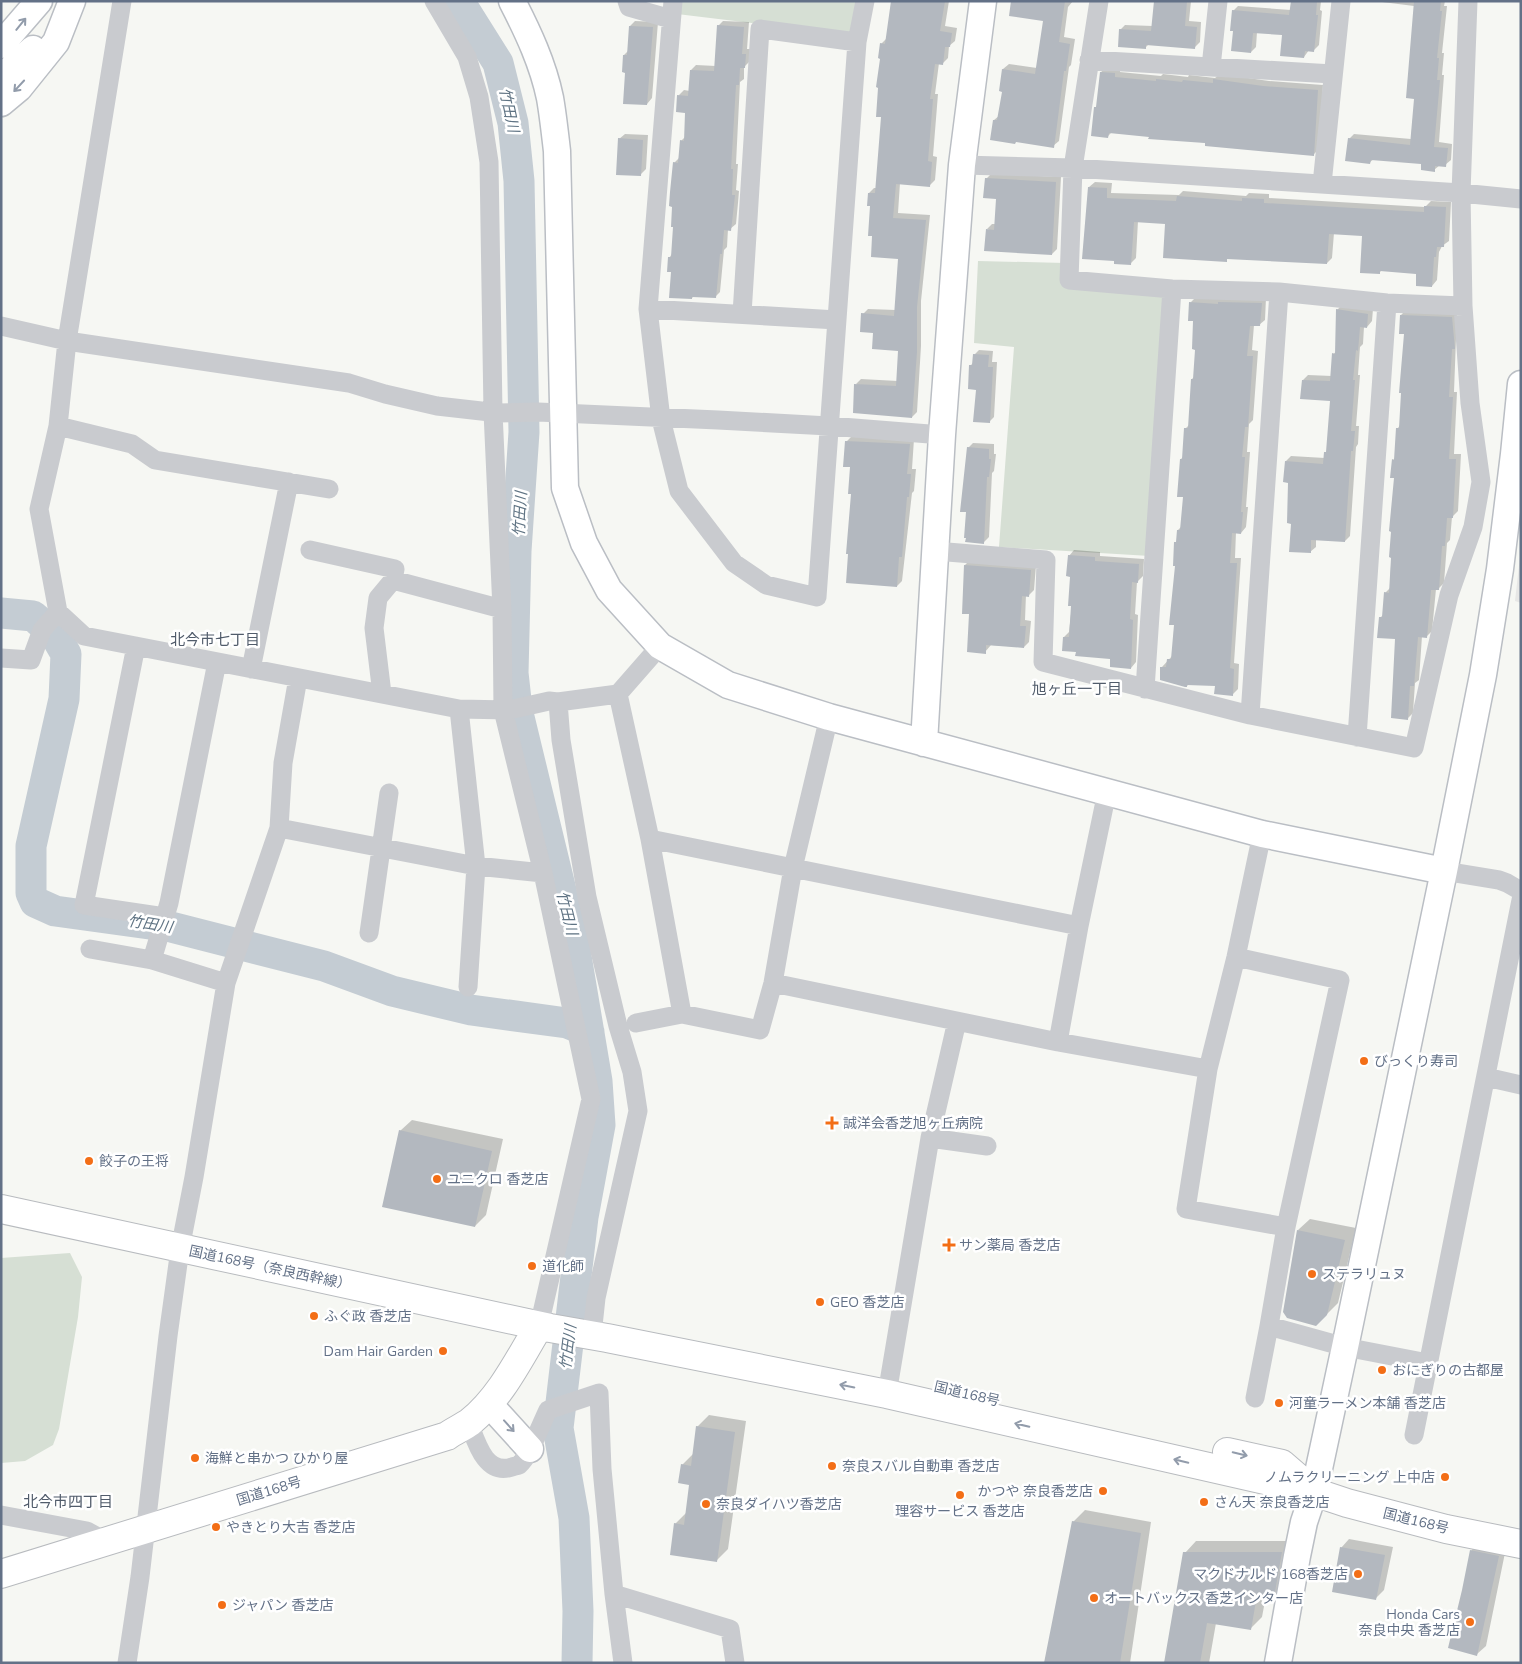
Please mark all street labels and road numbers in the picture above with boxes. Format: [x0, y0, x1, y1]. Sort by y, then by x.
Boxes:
street label: 国道168号（奈良西幹線） [187, 1242, 353, 1294]
street label: 国道168号 [932, 1377, 1002, 1411]
street label: 国道168号 [234, 1472, 304, 1510]
street label: 国道168号 [1381, 1504, 1451, 1538]

